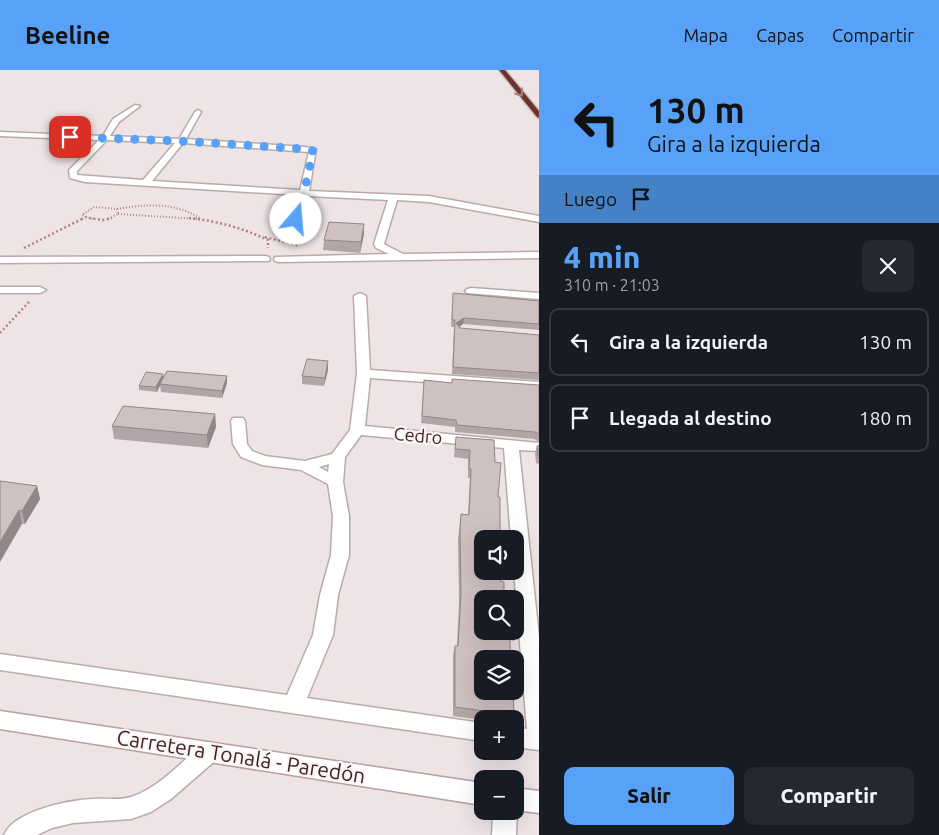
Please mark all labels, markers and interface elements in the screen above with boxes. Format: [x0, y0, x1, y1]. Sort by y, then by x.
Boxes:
text: Beeline [25, 22, 110, 49]
text: Mapa [683, 25, 728, 45]
text: Capas [756, 25, 804, 45]
text: Compartir [832, 25, 914, 45]
one-way arrow [515, 87, 523, 96]
icon: left [564, 90, 629, 155]
text: 130 m [647, 90, 745, 130]
pin [49, 116, 91, 158]
icon: arrive [56, 123, 84, 151]
text: Gira a la izquierda [647, 131, 821, 156]
icon: arrive [627, 185, 655, 213]
text: Luego [564, 188, 617, 210]
position arrow [269, 192, 321, 244]
text: 4 min [564, 240, 640, 274]
button: close [862, 240, 914, 292]
text: 310 m · 21:03 [564, 276, 660, 294]
icon: left [566, 328, 594, 356]
text: Gira a la izquierda [609, 331, 768, 353]
text: 130 m [859, 331, 912, 353]
icon: arrive [566, 404, 594, 432]
text: Llegada al destino [609, 407, 772, 429]
text: 180 m [859, 407, 912, 429]
street label: Cedro [393, 423, 443, 447]
map controls [474, 530, 524, 820]
button: sound [474, 530, 524, 580]
button: search [474, 590, 524, 640]
button: layers [474, 650, 524, 700]
button: + [474, 710, 524, 760]
street label: Carretera Tonalá - Paredón [115, 724, 367, 788]
button: Salir [564, 767, 734, 825]
button: Compartir [744, 767, 914, 825]
button: − [474, 770, 524, 820]

